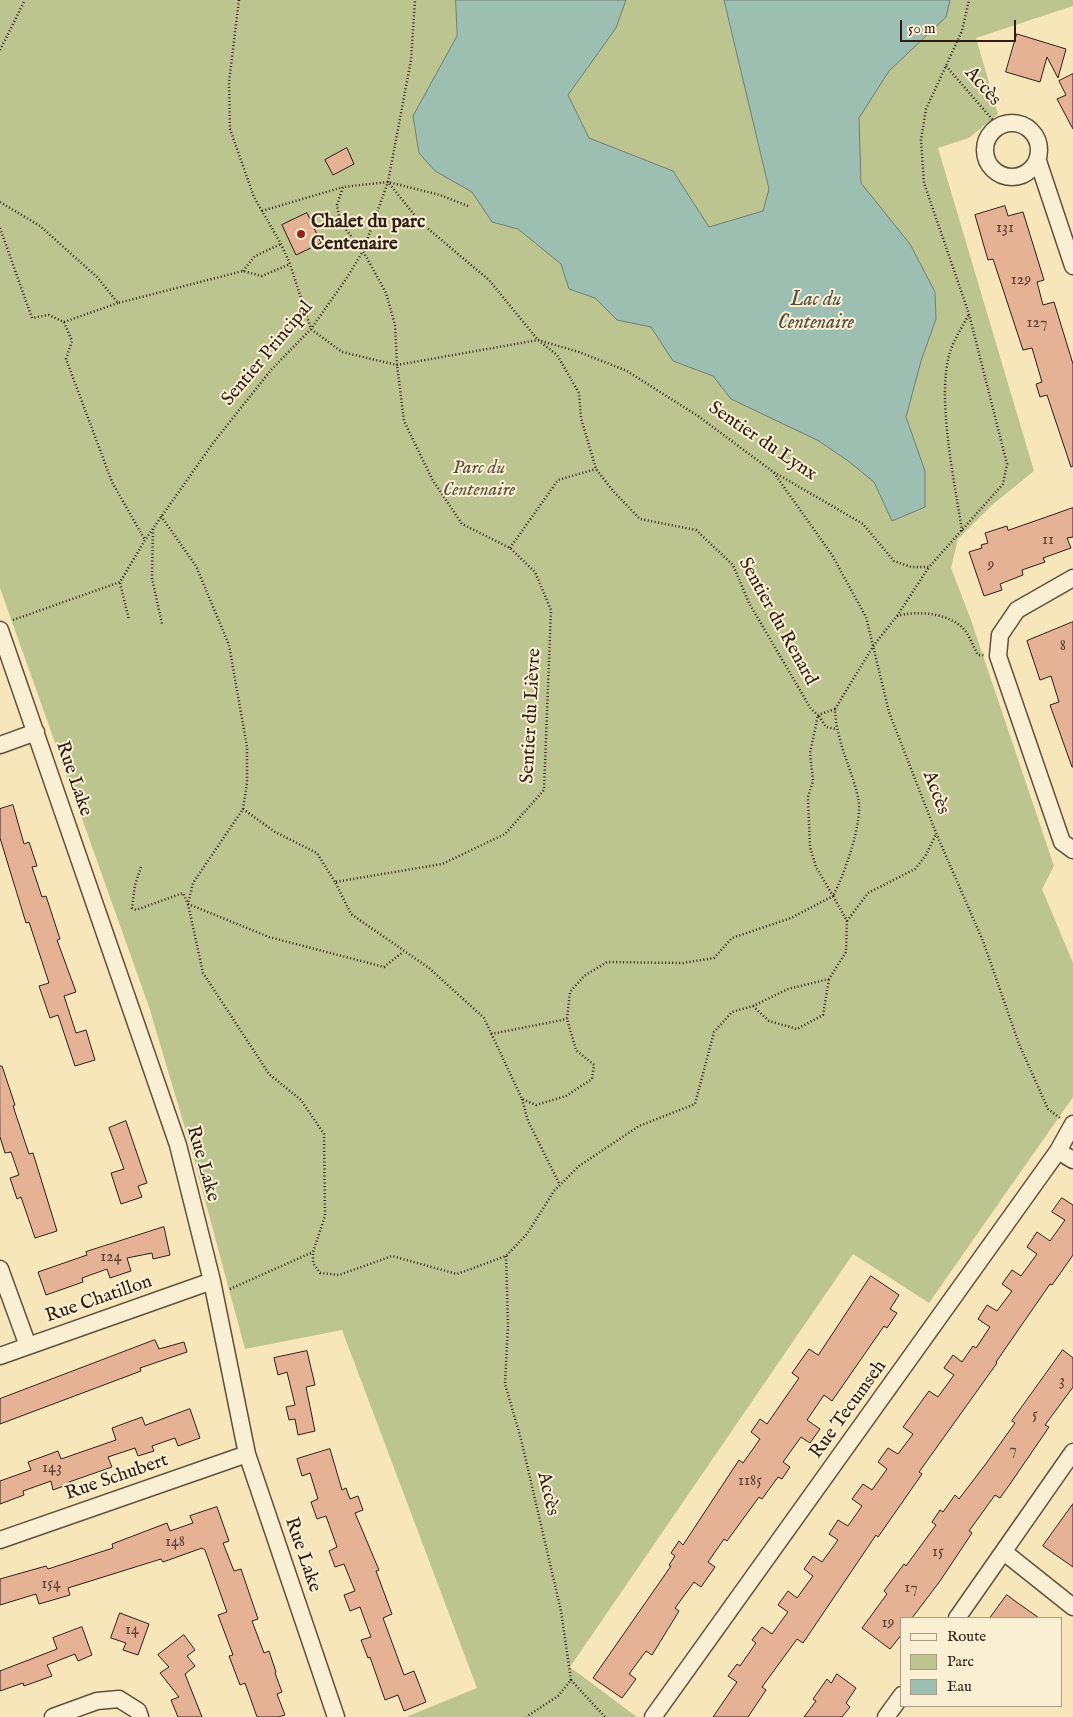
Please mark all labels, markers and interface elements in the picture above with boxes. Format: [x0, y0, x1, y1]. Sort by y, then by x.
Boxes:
scale bar [903, 10, 1019, 42]
text: 50 m [908, 19, 936, 38]
street label: Accès [959, 63, 1005, 111]
place label: Chalet du parc Centenaire [311, 212, 425, 256]
house number: 131 [996, 219, 1014, 239]
marker: Chalet du parc Centenaire [295, 228, 307, 240]
house number: 129 [1011, 271, 1031, 291]
water label: Lac du Centenaire [778, 289, 854, 336]
street label: Sentier Principal [217, 297, 319, 411]
house number: 127 [1027, 314, 1047, 334]
street label: Sentier du Lynx [703, 397, 821, 487]
park label: Parc du Centenaire [443, 458, 515, 502]
house number: 11 [1042, 531, 1054, 551]
street label: Sentier du Renard [732, 554, 822, 690]
house number: 9 [988, 556, 994, 576]
house number: 8 [1060, 637, 1066, 657]
street label: Sentier du Lièvre [517, 648, 547, 784]
street label: Rue Lake [50, 739, 96, 819]
street label: Accès [916, 768, 954, 818]
street label: Rue Lake [180, 1124, 224, 1204]
house number: 124 [100, 1248, 122, 1268]
street label: Rue Chatillon [43, 1271, 155, 1329]
street label: Rue Tecumseh [806, 1356, 892, 1464]
house number: 3 [1059, 1372, 1065, 1392]
house number: 5 [1032, 1406, 1038, 1426]
house number: 7 [1009, 1441, 1017, 1461]
street label: Rue Schubert [63, 1450, 171, 1506]
house number: 143 [42, 1459, 62, 1479]
street label: Accès [531, 1470, 563, 1518]
house number: 1185 [738, 1472, 762, 1492]
street label: Rue Lake [279, 1515, 325, 1595]
house number: 148 [165, 1533, 185, 1553]
house number: 15 [932, 1543, 944, 1563]
house number: 154 [41, 1575, 61, 1595]
house number: 17 [904, 1579, 918, 1599]
house number: 19 [882, 1614, 894, 1634]
legend [900, 1617, 1063, 1707]
house number: 14 [125, 1621, 139, 1641]
text: Route [947, 1627, 986, 1646]
text: Parc [947, 1652, 974, 1671]
text: Eau [947, 1677, 972, 1696]

